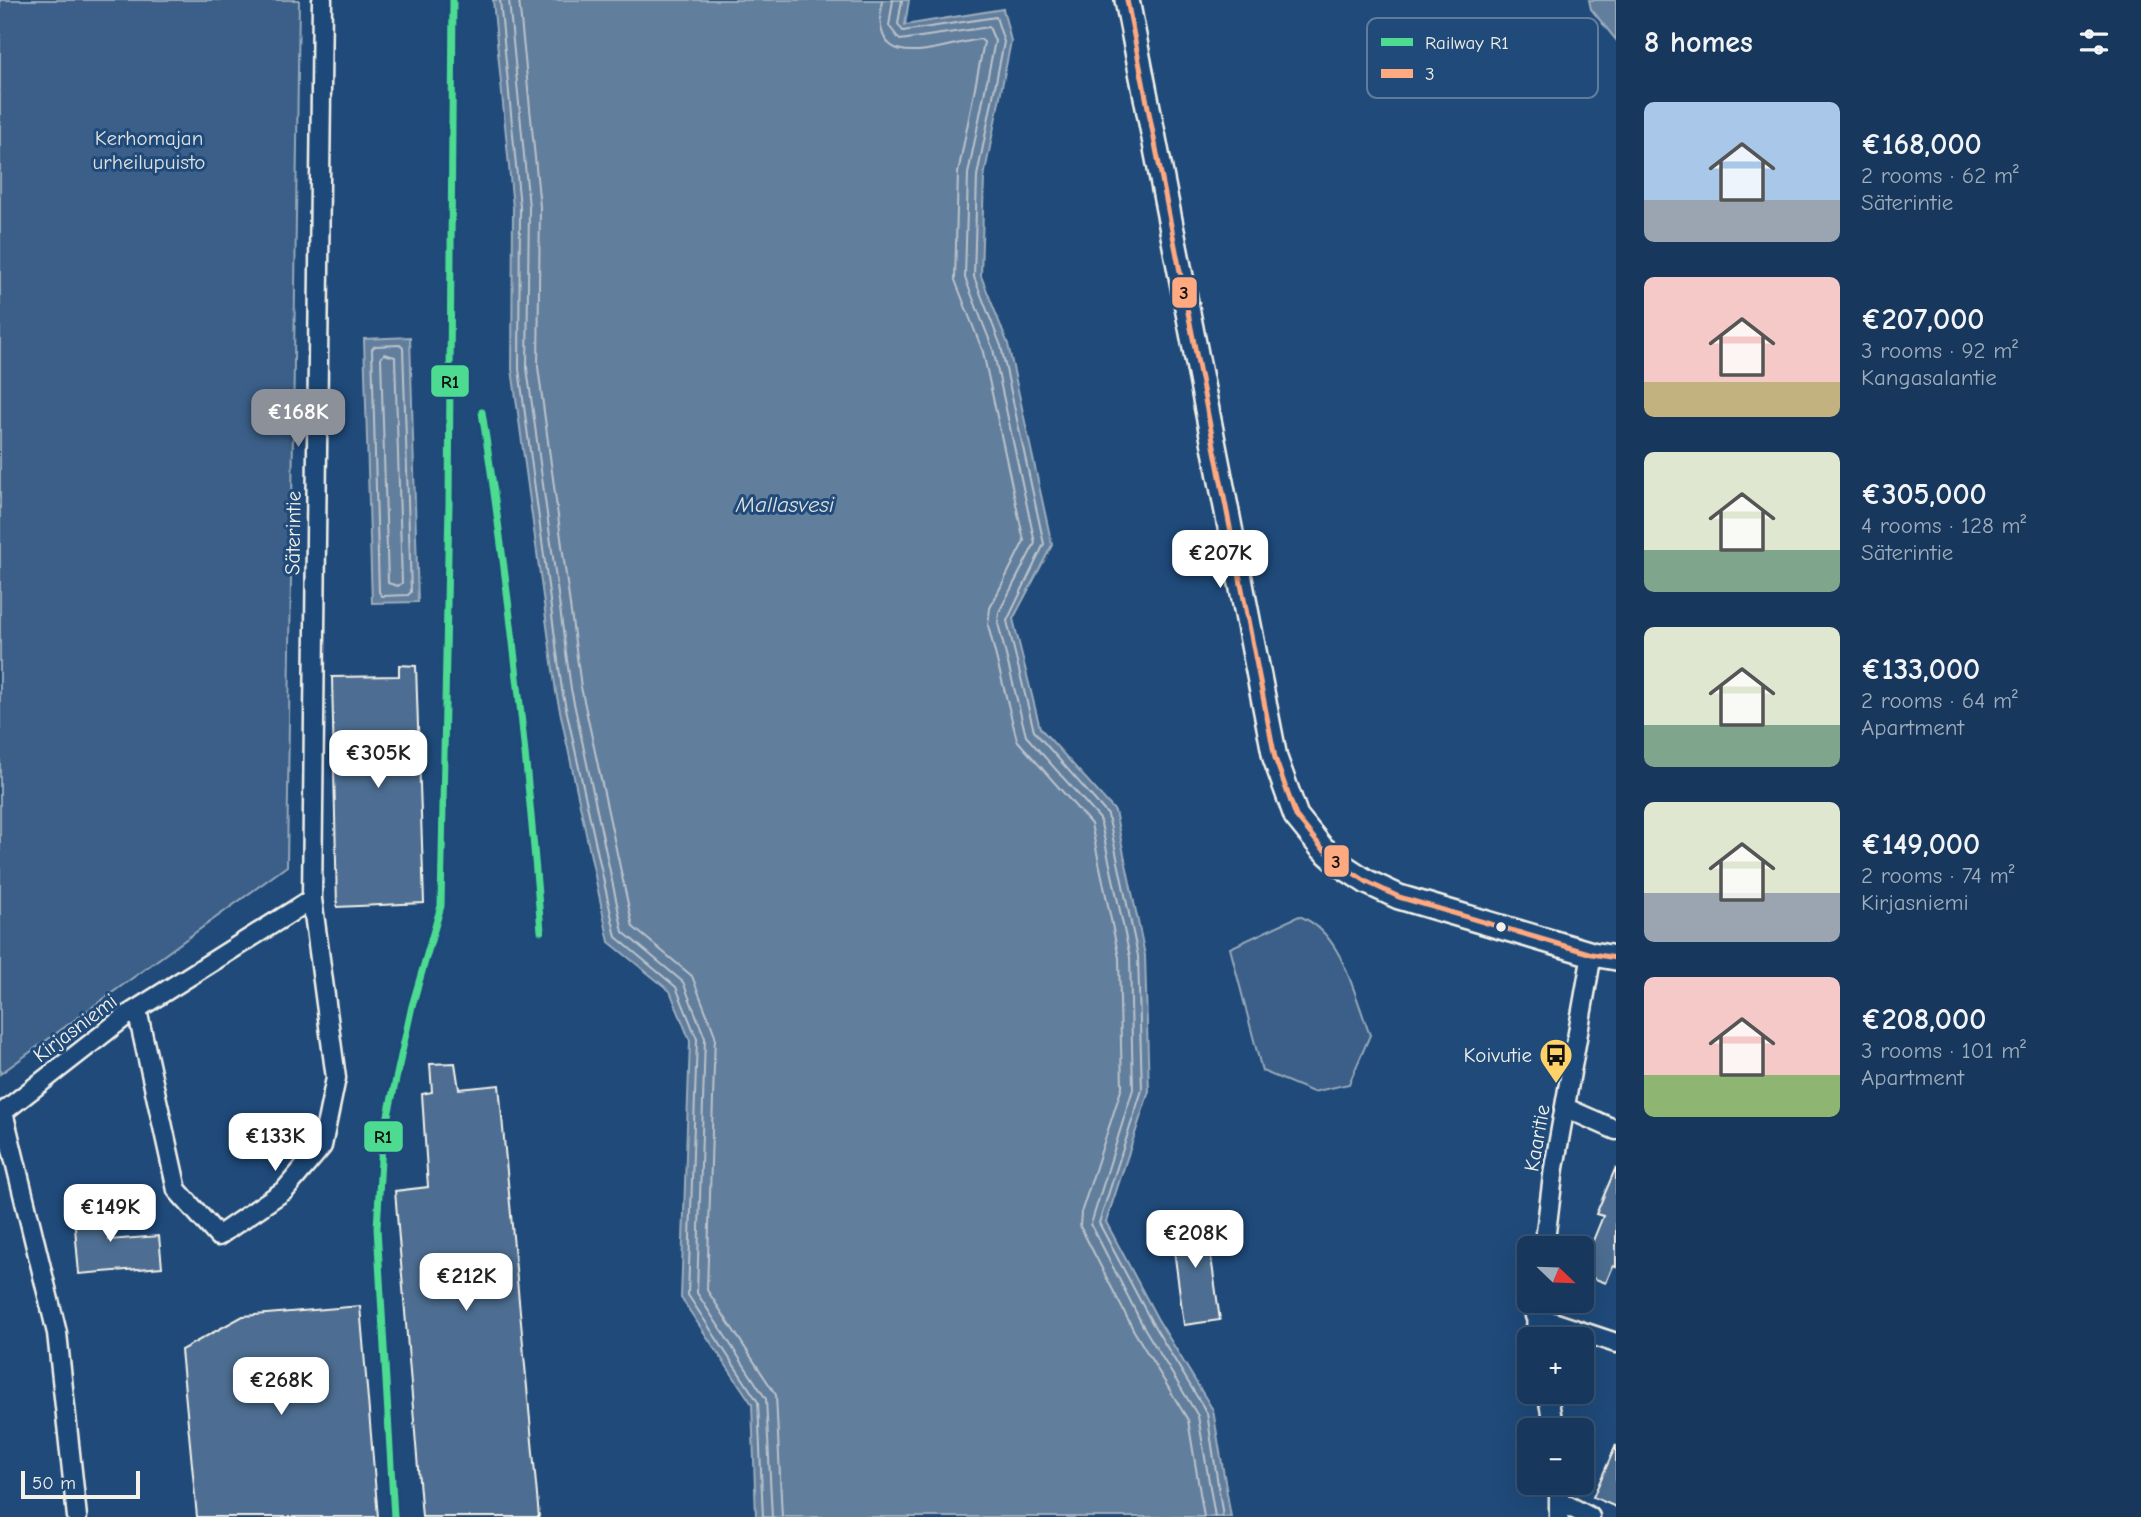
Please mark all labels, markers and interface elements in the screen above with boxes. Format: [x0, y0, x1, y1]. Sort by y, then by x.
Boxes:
legend [1367, 18, 1598, 98]
icon: filters [2075, 23, 2113, 61]
text: 8 homes [1644, 25, 1753, 60]
text: Railway R1 [1425, 32, 1509, 54]
text: 3 [1425, 63, 1435, 85]
park label: Kerhomajan urheilupuisto [93, 126, 205, 174]
text: €168,000 [1861, 127, 1982, 162]
icon: home [1700, 130, 1784, 214]
text: 2 rooms · 62 m² [1861, 162, 2019, 189]
text: Säterintie [1861, 189, 1953, 216]
line badge: 3 [1171, 276, 1198, 309]
text: 3 [1179, 282, 1189, 304]
text: €207,000 [1861, 302, 1984, 337]
icon: home [1700, 305, 1784, 389]
text: 3 rooms · 92 m² [1861, 337, 2018, 364]
line badge: R1 [430, 364, 470, 398]
text: Kangasalantie [1861, 364, 1997, 391]
text: R1 [441, 371, 459, 393]
pin: €168K [249, 390, 347, 449]
text: €168K [267, 398, 329, 425]
text: €305,000 [1861, 477, 1987, 512]
icon: home [1700, 480, 1784, 564]
street label: Säterintie [280, 491, 306, 575]
water label: Mallasvesi [735, 491, 835, 518]
text: 4 rooms · 128 m² [1861, 512, 2026, 539]
pin: €207K [1171, 530, 1269, 590]
text: €207K [1188, 539, 1252, 566]
text: Säterintie [1861, 539, 1953, 566]
text: €133,000 [1861, 652, 1980, 687]
icon: home [1700, 655, 1784, 739]
text: 2 rooms · 64 m² [1861, 687, 2018, 714]
text: Apartment [1861, 714, 1964, 741]
pin: €305K [329, 730, 427, 790]
text: €305K [345, 739, 411, 766]
text: €149,000 [1861, 827, 1980, 862]
icon: home [1700, 830, 1784, 914]
line badge: 3 [1323, 844, 1350, 878]
text: 3 [1331, 851, 1341, 873]
text: 2 rooms · 74 m² [1861, 862, 2014, 889]
text: Kirjasniemi [1861, 889, 1969, 916]
unlabelled marker [1494, 920, 1508, 934]
street label: Kirjasniemi [28, 989, 122, 1067]
text: €208,000 [1861, 1002, 1986, 1037]
icon: home [1700, 1005, 1784, 1089]
bus stop icon: Koivutie [1537, 1036, 1575, 1085]
text: 3 rooms · 101 m² [1861, 1037, 2026, 1064]
place label: Koivutie [1464, 1043, 1532, 1067]
text: Apartment [1861, 1064, 1964, 1091]
street label: Kaaritie [1519, 1103, 1555, 1173]
pin: €133K [226, 1114, 324, 1173]
line badge: R1 [363, 1120, 404, 1153]
text: €133K [245, 1122, 305, 1149]
text: R1 [374, 1126, 392, 1148]
pin: €149K [61, 1184, 159, 1244]
text: €149K [80, 1193, 140, 1220]
pin: €208K [1146, 1210, 1244, 1270]
text: €208K [1162, 1219, 1228, 1246]
north arrow [1517, 1236, 1594, 1312]
map controls [1517, 1236, 1594, 1495]
pin: €212K [417, 1254, 515, 1313]
text: €212K [436, 1262, 496, 1289]
button: + [1517, 1327, 1594, 1404]
pin: €268K [232, 1358, 330, 1417]
text: €268K [249, 1366, 313, 1393]
button: − [1517, 1418, 1594, 1495]
scale bar [21, 1468, 140, 1500]
text: 50 m [32, 1472, 76, 1494]

